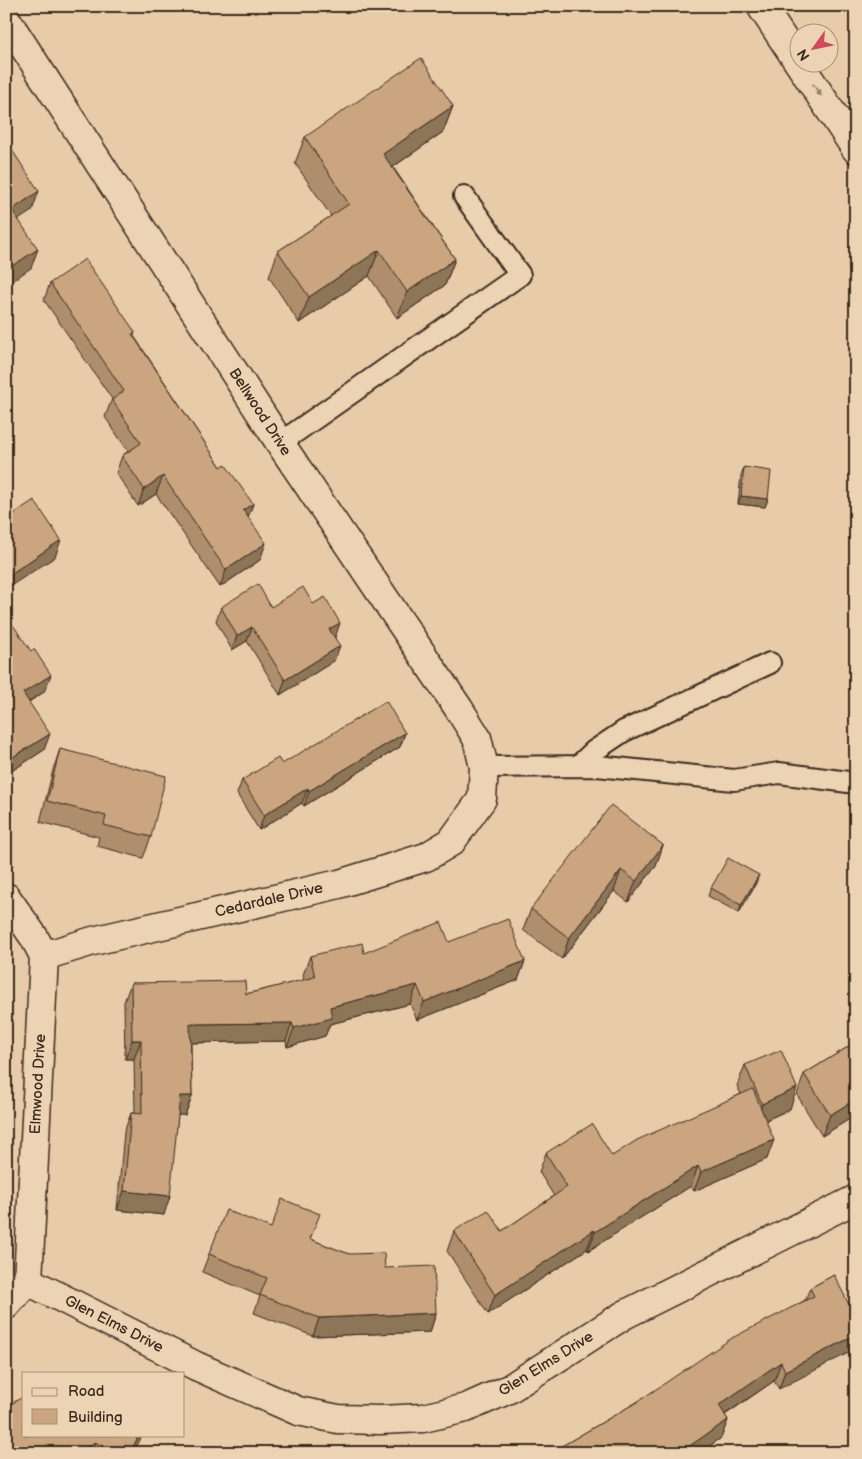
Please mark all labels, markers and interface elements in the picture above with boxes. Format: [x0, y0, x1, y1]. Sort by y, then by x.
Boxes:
north arrow [790, 22, 840, 72]
text: N [794, 46, 814, 64]
one-way arrow [812, 84, 822, 97]
street label: Bellwood Drive [225, 365, 295, 460]
street label: Cedardale Drive [213, 878, 325, 922]
street label: Elmwood Drive [26, 1033, 50, 1135]
street label: Glen Elms Drive [61, 1291, 167, 1357]
street label: Glen Elms Drive [495, 1327, 597, 1401]
legend [22, 1372, 185, 1436]
text: Road [68, 1382, 104, 1401]
text: Building [68, 1408, 123, 1427]

